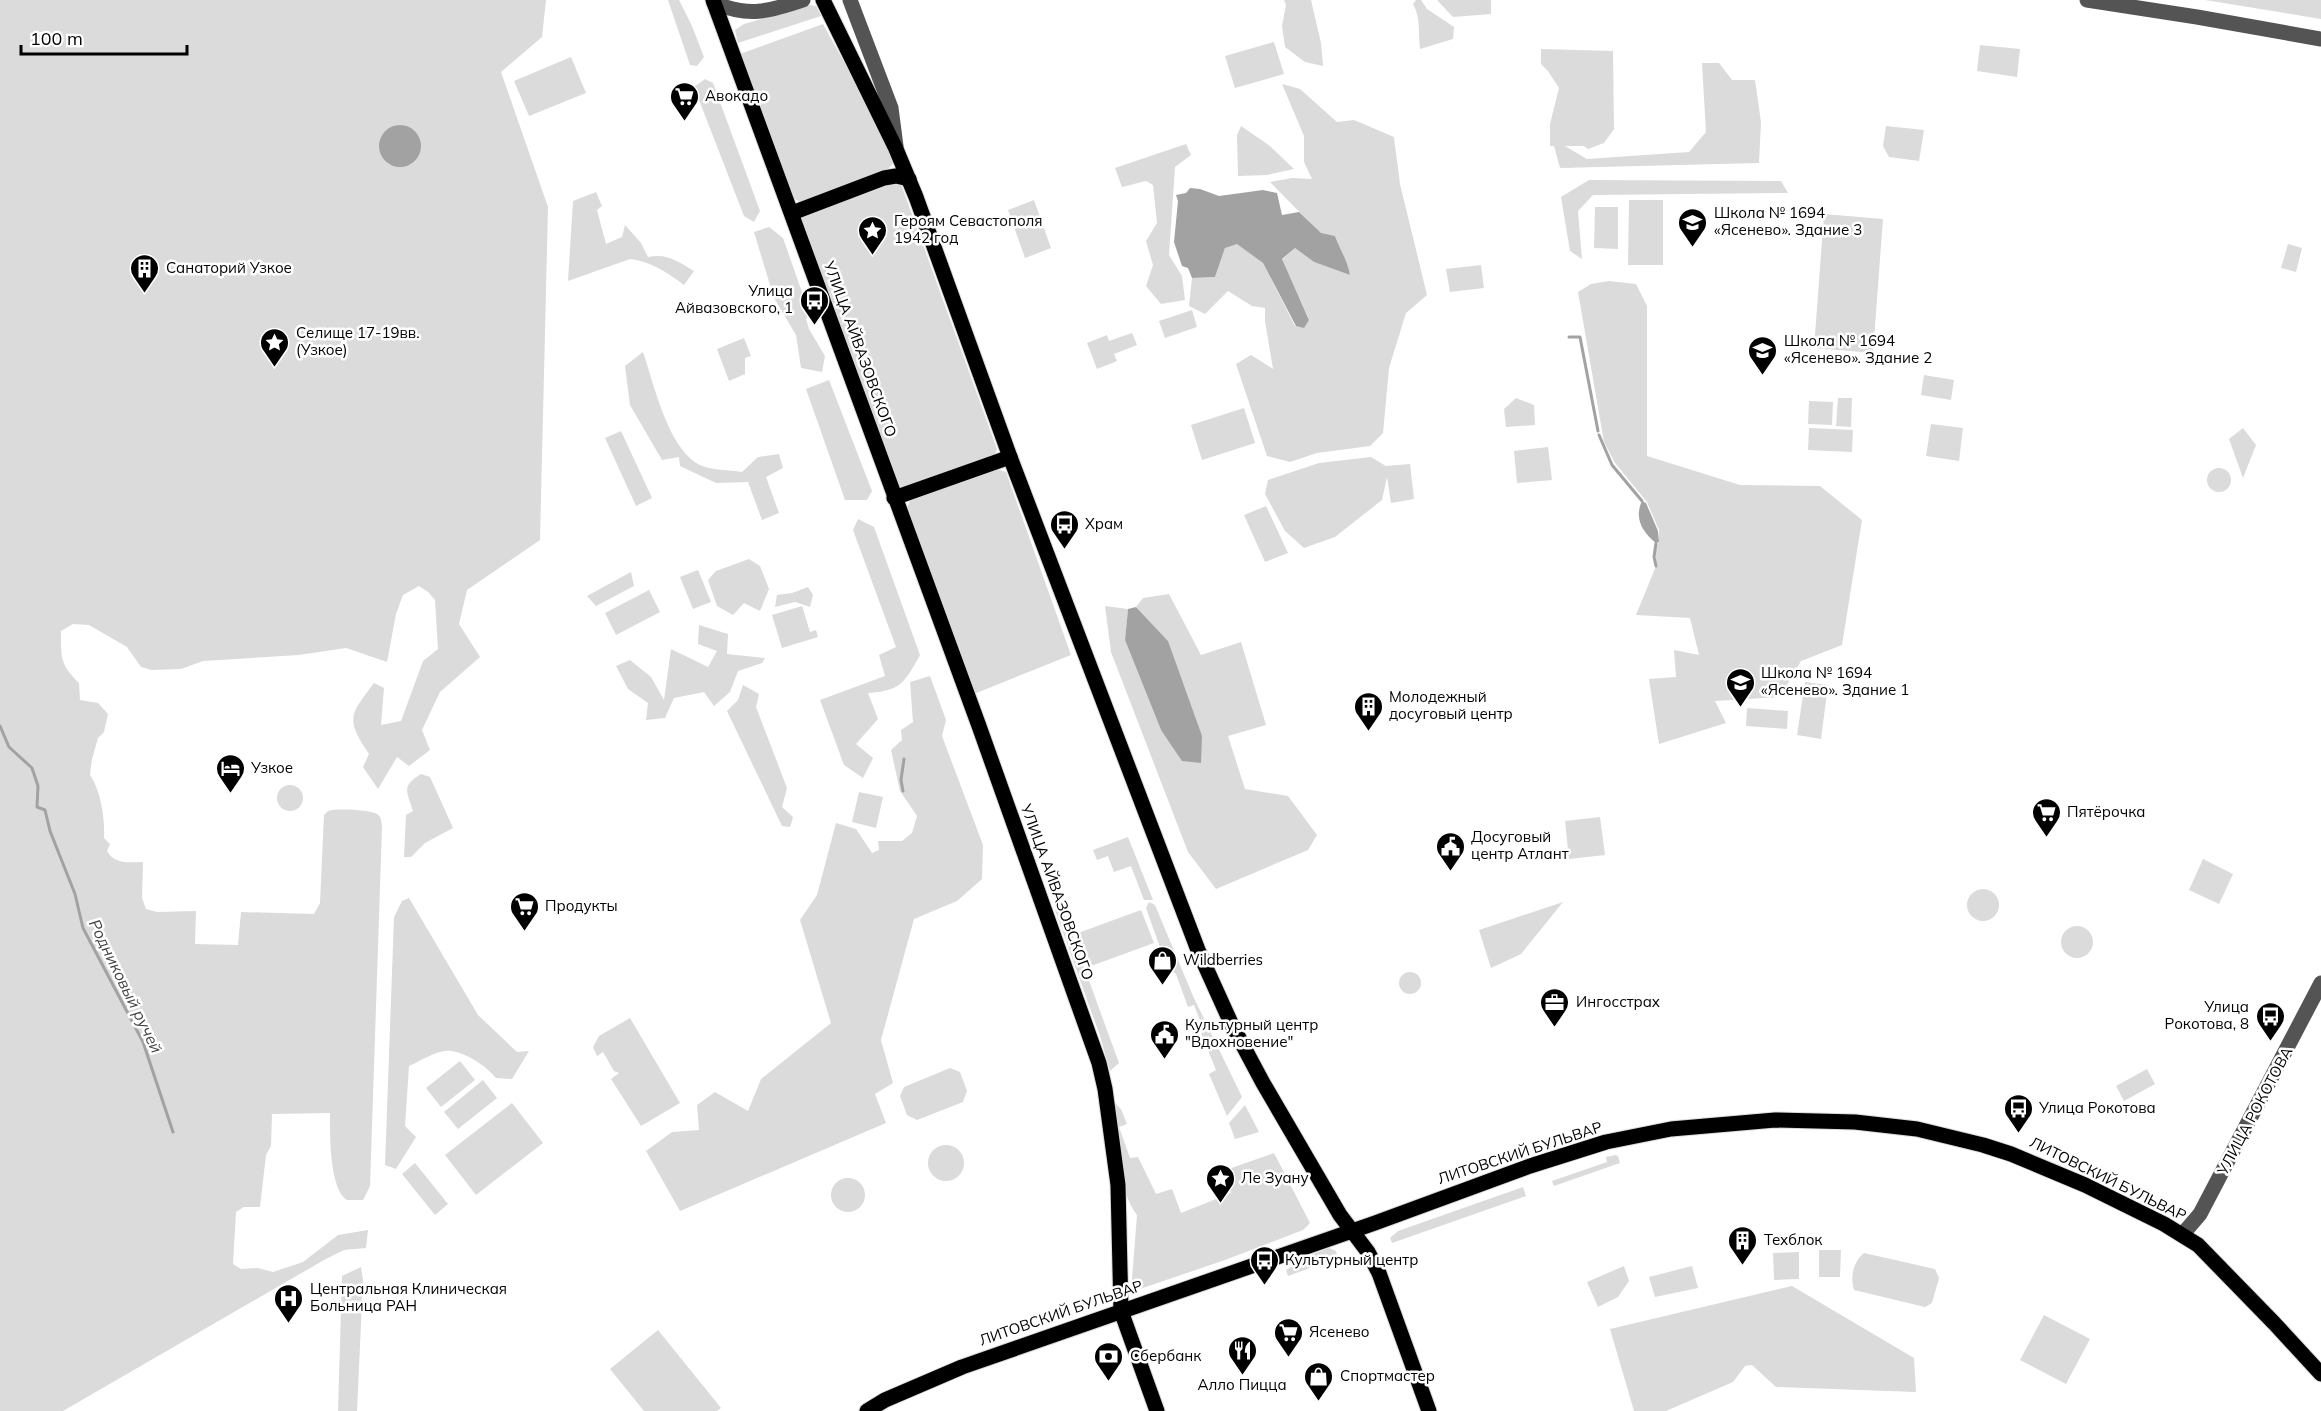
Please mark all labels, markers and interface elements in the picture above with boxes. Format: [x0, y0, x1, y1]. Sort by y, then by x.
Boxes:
scale bar [21, 18, 188, 56]
text: 100 m [30, 27, 83, 50]
supermarket icon: Авокадо [668, 80, 700, 122]
place label: Авокадо [705, 86, 768, 105]
place label: Школа № 1694 «Ясенево». Здание 3 [1714, 203, 1862, 239]
school or university icon: Школа № 1694 «Ясенево». Здание 3 [1677, 206, 1709, 248]
place label: Героям Севастополя 1942 год [894, 211, 1043, 247]
place icon: Героям Севастополя 1942 год [857, 214, 889, 256]
building icon: Санаторий Узкое [129, 252, 161, 294]
street label: УЛИЦА АЙВАЗОВСКОГО [819, 257, 901, 439]
place label: Санаторий Узкое [166, 258, 292, 277]
place label: Улица Айвазовского, 1 [675, 281, 793, 317]
bus stop icon: Улица Айвазовского, 1 [798, 284, 830, 326]
place label: Селище 17-19вв. (Узкое) [296, 323, 420, 359]
place icon: Селище 17-19вв. (Узкое) [259, 326, 291, 368]
place label: Школа № 1694 «Ясенево». Здание 2 [1784, 331, 1932, 367]
school or university icon: Школа № 1694 «Ясенево». Здание 2 [1747, 334, 1779, 376]
bus stop icon: Храм [1048, 508, 1080, 550]
place label: Храм [1085, 514, 1123, 533]
place label: Школа № 1694 «Ясенево». Здание 1 [1761, 663, 1909, 699]
school or university icon: Школа № 1694 «Ясенево». Здание 1 [1724, 666, 1756, 708]
place label: Молодежный досуговый центр [1389, 687, 1513, 723]
building icon: Молодежный досуговый центр [1352, 690, 1384, 732]
hotel icon: Узкое [214, 752, 246, 794]
place label: Узкое [250, 758, 293, 777]
supermarket icon: Пятёрочка [2030, 796, 2062, 838]
street label: УЛИЦА АЙВАЗОВСКОГО [1016, 800, 1098, 982]
place label: Пятёрочка [2067, 802, 2145, 821]
place label: Досуговый центр Атлант [1471, 827, 1569, 863]
public building icon: Досуговый центр Атлант [1434, 830, 1466, 872]
supermarket icon: Продукты [508, 890, 540, 932]
place label: Продукты [545, 896, 618, 915]
water label: Родниковый ручей [85, 916, 167, 1056]
shop icon: Wildberries [1146, 944, 1178, 986]
place label: Wildberries [1183, 950, 1263, 969]
office icon: Ингосстрах [1539, 986, 1571, 1028]
place label: Ингосстрах [1576, 992, 1660, 1011]
place label: Улица Рокотова, 8 [2165, 997, 2249, 1033]
bus stop icon: Улица Рокотова, 8 [2254, 1000, 2286, 1042]
place label: Культурный центр "Вдохновение" [1185, 1015, 1318, 1051]
public building icon: Культурный центр "Вдохновение" [1148, 1018, 1180, 1060]
street label: УЛИЦА РОКОТОВА [2212, 1043, 2296, 1179]
bus stop icon: Улица Рокотова [2002, 1092, 2034, 1134]
place label: Улица Рокотова [2038, 1098, 2156, 1117]
street label: ЛИТОВСКИЙ БУЛЬВАР [1435, 1117, 1605, 1188]
street label: ЛИТОВСКИЙ БУЛЬВАР [2027, 1132, 2190, 1225]
place icon: Ле Зуану [1204, 1162, 1236, 1204]
place label: Ле Зуану [1241, 1168, 1309, 1187]
building icon: Техблок [1727, 1224, 1759, 1266]
place label: Техблок [1764, 1230, 1823, 1249]
bus stop icon: Культурный центр [1248, 1244, 1280, 1286]
place label: Культурный центр [1285, 1250, 1418, 1269]
street label: ЛИТОВСКИЙ БУЛЬВАР [977, 1276, 1145, 1349]
place label: Центральная Клиническая Больница РАН [310, 1279, 507, 1315]
hospital icon: Центральная Клиническая Больница РАН [273, 1282, 305, 1324]
supermarket icon: Ясенево [1272, 1316, 1304, 1358]
place label: Ясенево [1309, 1322, 1370, 1341]
restaurant icon: Алло Пицца [1226, 1334, 1258, 1376]
bank icon: Сбербанк [1093, 1340, 1125, 1382]
place label: Сбербанк [1130, 1346, 1202, 1365]
shop icon: Спортмастер [1303, 1360, 1335, 1402]
place label: Спортмастер [1340, 1366, 1435, 1385]
place label: Алло Пицца [1197, 1375, 1287, 1394]

